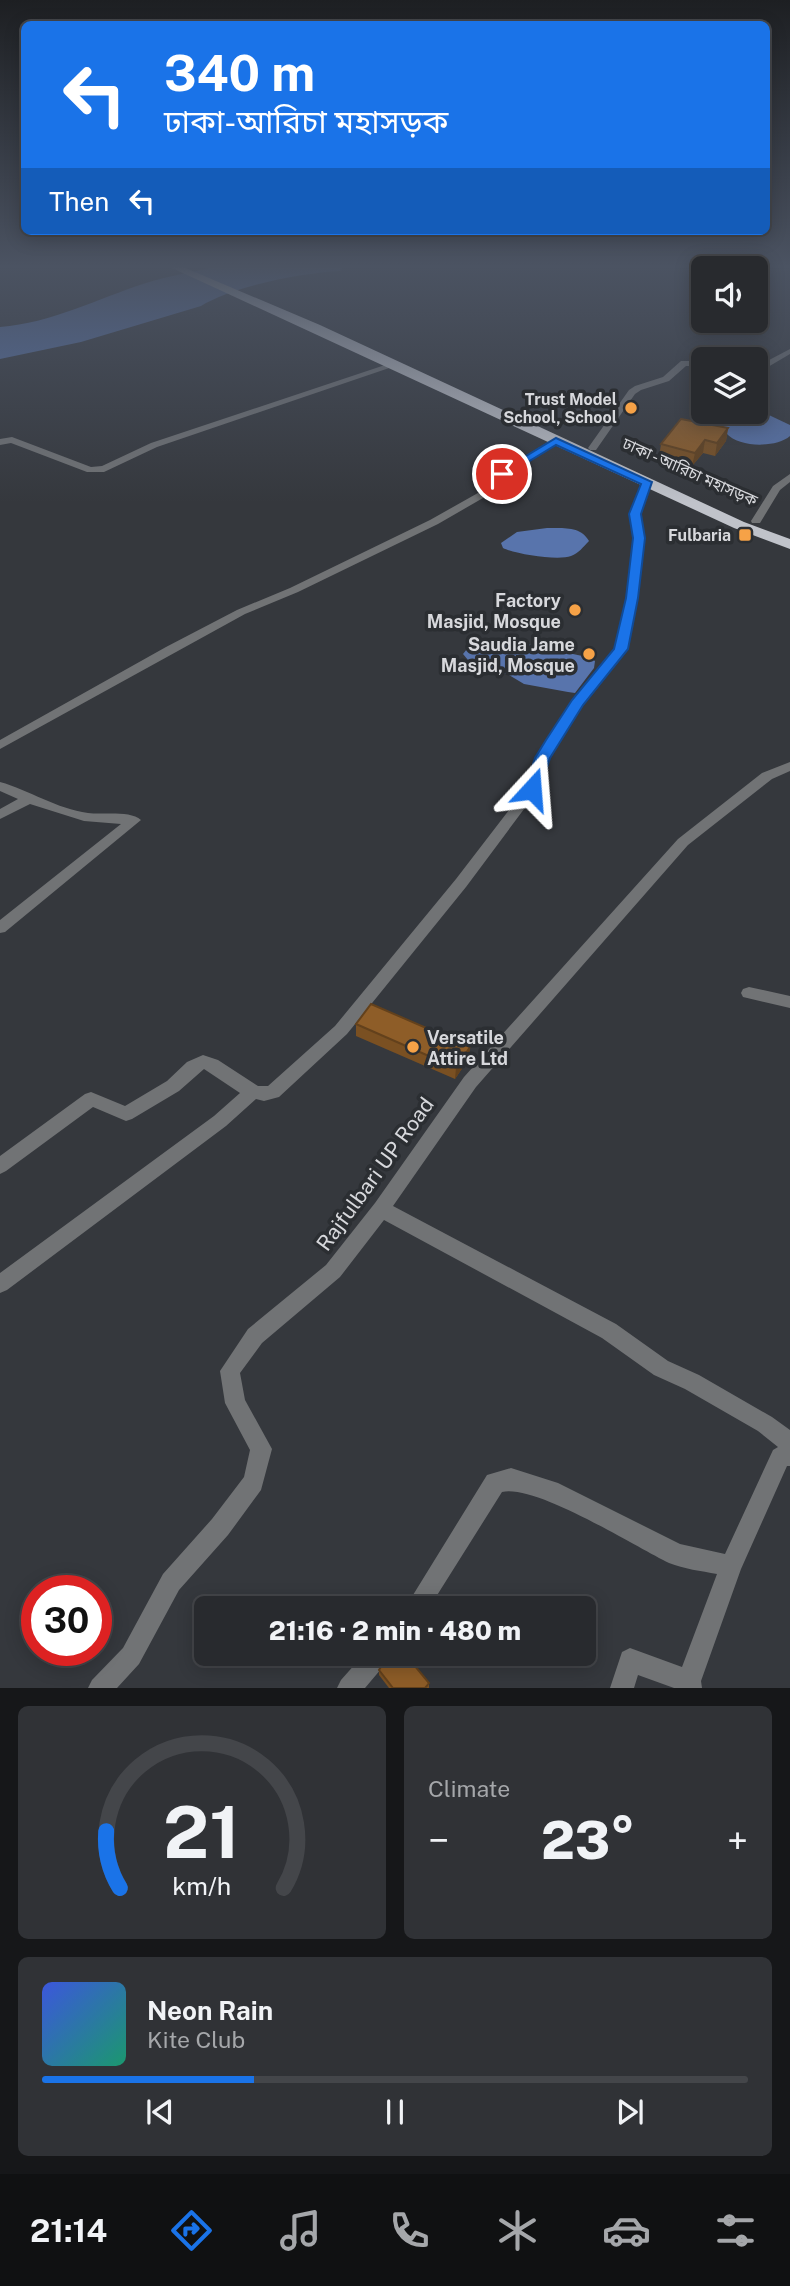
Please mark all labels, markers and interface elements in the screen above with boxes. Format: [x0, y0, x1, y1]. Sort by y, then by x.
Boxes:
text: 340 m [164, 44, 315, 102]
icon: left [49, 49, 140, 140]
text: ঢাকা-আরিচা মহাসড়ক [164, 103, 448, 140]
icon: left [123, 182, 161, 220]
text: Then [49, 186, 109, 217]
map controls [691, 256, 768, 424]
button: sound [691, 256, 768, 333]
button: layers [691, 347, 768, 424]
place label: Trust Model School, School [503, 390, 617, 427]
marker: Trust Model School, School [623, 400, 639, 416]
street label: ঢাকা - আরিচা মহাসড়ক [619, 433, 761, 511]
pin [472, 444, 532, 504]
icon: arrive [483, 455, 521, 493]
place label: Fulbaria [668, 526, 731, 545]
marker: Fulbaria [737, 527, 753, 543]
place label: Factory Masjid, Mosque [427, 590, 561, 632]
marker: Factory Masjid, Mosque [567, 602, 583, 618]
place label: Saudia Jame Masjid, Mosque [441, 634, 575, 676]
marker: Saudia Jame Masjid, Mosque [581, 646, 597, 662]
position arrow [495, 752, 569, 826]
place label: Versatile Attire Ltd [427, 1027, 508, 1069]
marker: Versatile Attire Ltd [405, 1039, 421, 1055]
street label: Rajfulbari UP Road [311, 1092, 439, 1256]
speed limit sign: 30 [21, 1575, 112, 1666]
text: 21:16 · 2 min · 480 m [269, 1615, 521, 1646]
text: Climate [428, 1775, 510, 1802]
text: 21 [163, 1790, 241, 1875]
text: 23° [541, 1810, 635, 1871]
text: − [428, 1818, 449, 1863]
text: + [727, 1818, 748, 1863]
text: km/h [173, 1871, 231, 1901]
text: Neon Rain [147, 1995, 273, 2026]
text: Kite Club [147, 2026, 245, 2053]
icon: previous [141, 2093, 179, 2131]
icon: pause [376, 2093, 414, 2131]
icon: next [611, 2093, 649, 2131]
icon: directions [167, 2206, 216, 2255]
icon: music [276, 2206, 325, 2255]
icon: phone [385, 2206, 434, 2255]
icon: climate [493, 2206, 542, 2255]
icon: car [602, 2206, 651, 2255]
icon: filters [711, 2206, 760, 2255]
text: 21:14 [30, 2212, 107, 2249]

